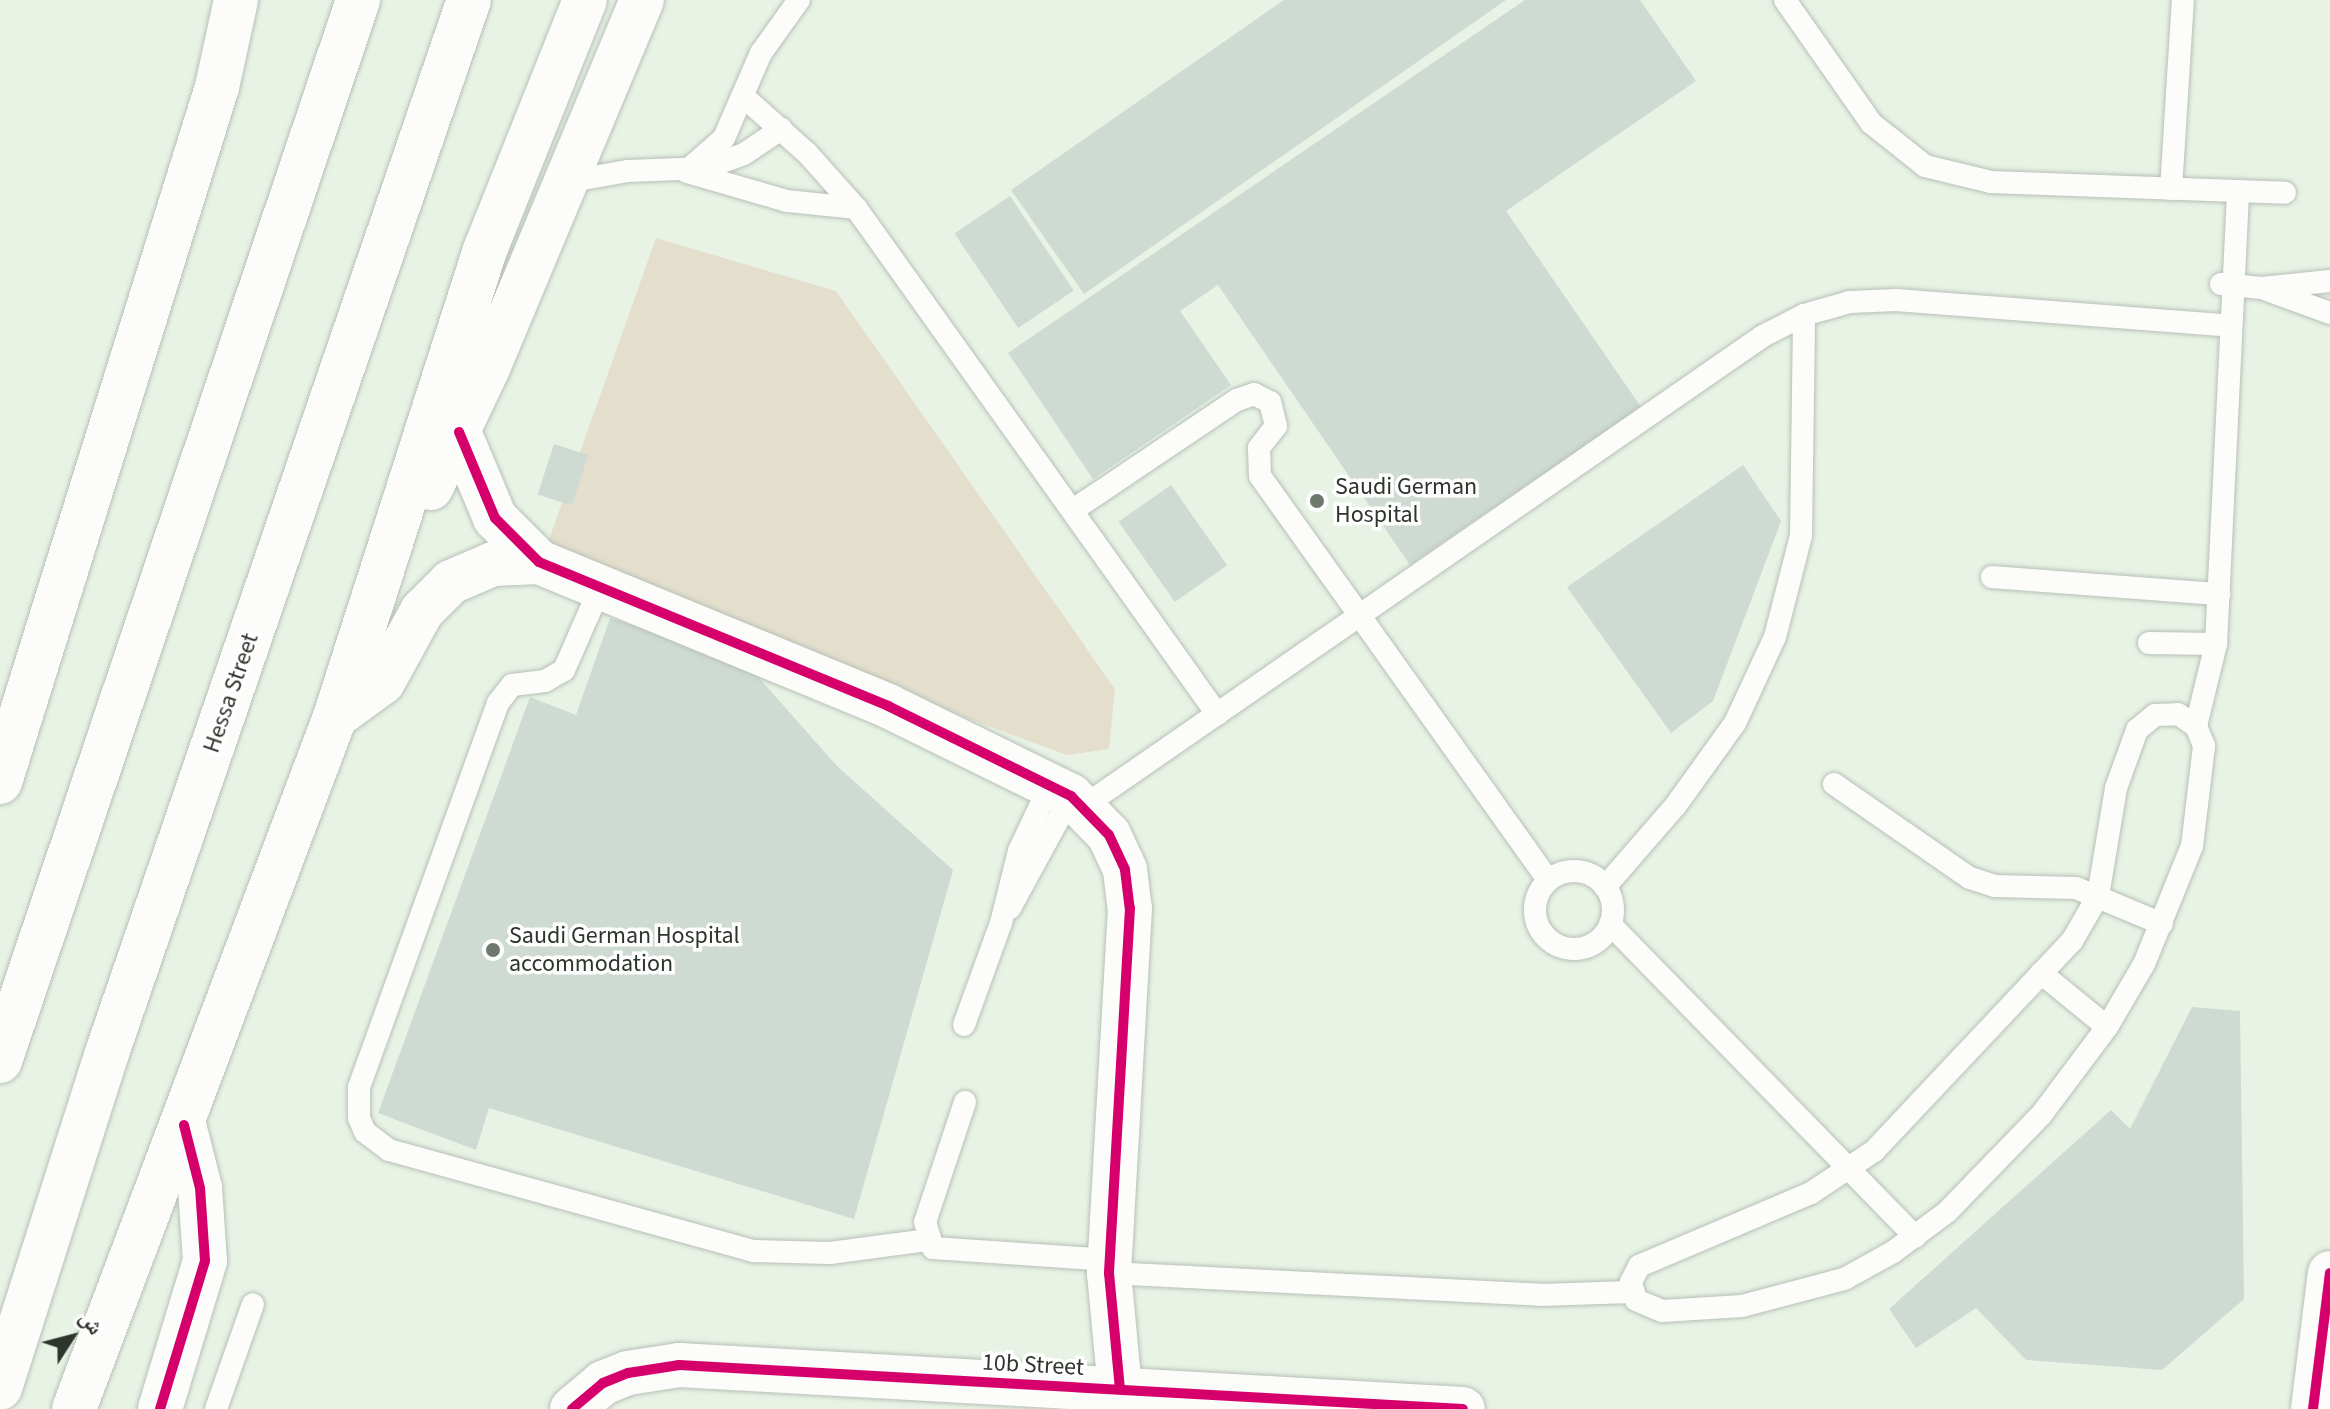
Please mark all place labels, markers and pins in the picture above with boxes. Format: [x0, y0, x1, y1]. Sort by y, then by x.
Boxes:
place label: Saudi German Hospital [1335, 473, 1477, 529]
marker: Saudi German Hospital [1306, 490, 1328, 512]
place label: Saudi German Hospital accommodation [509, 922, 740, 978]
marker: Saudi German Hospital accommodation [484, 941, 502, 959]

